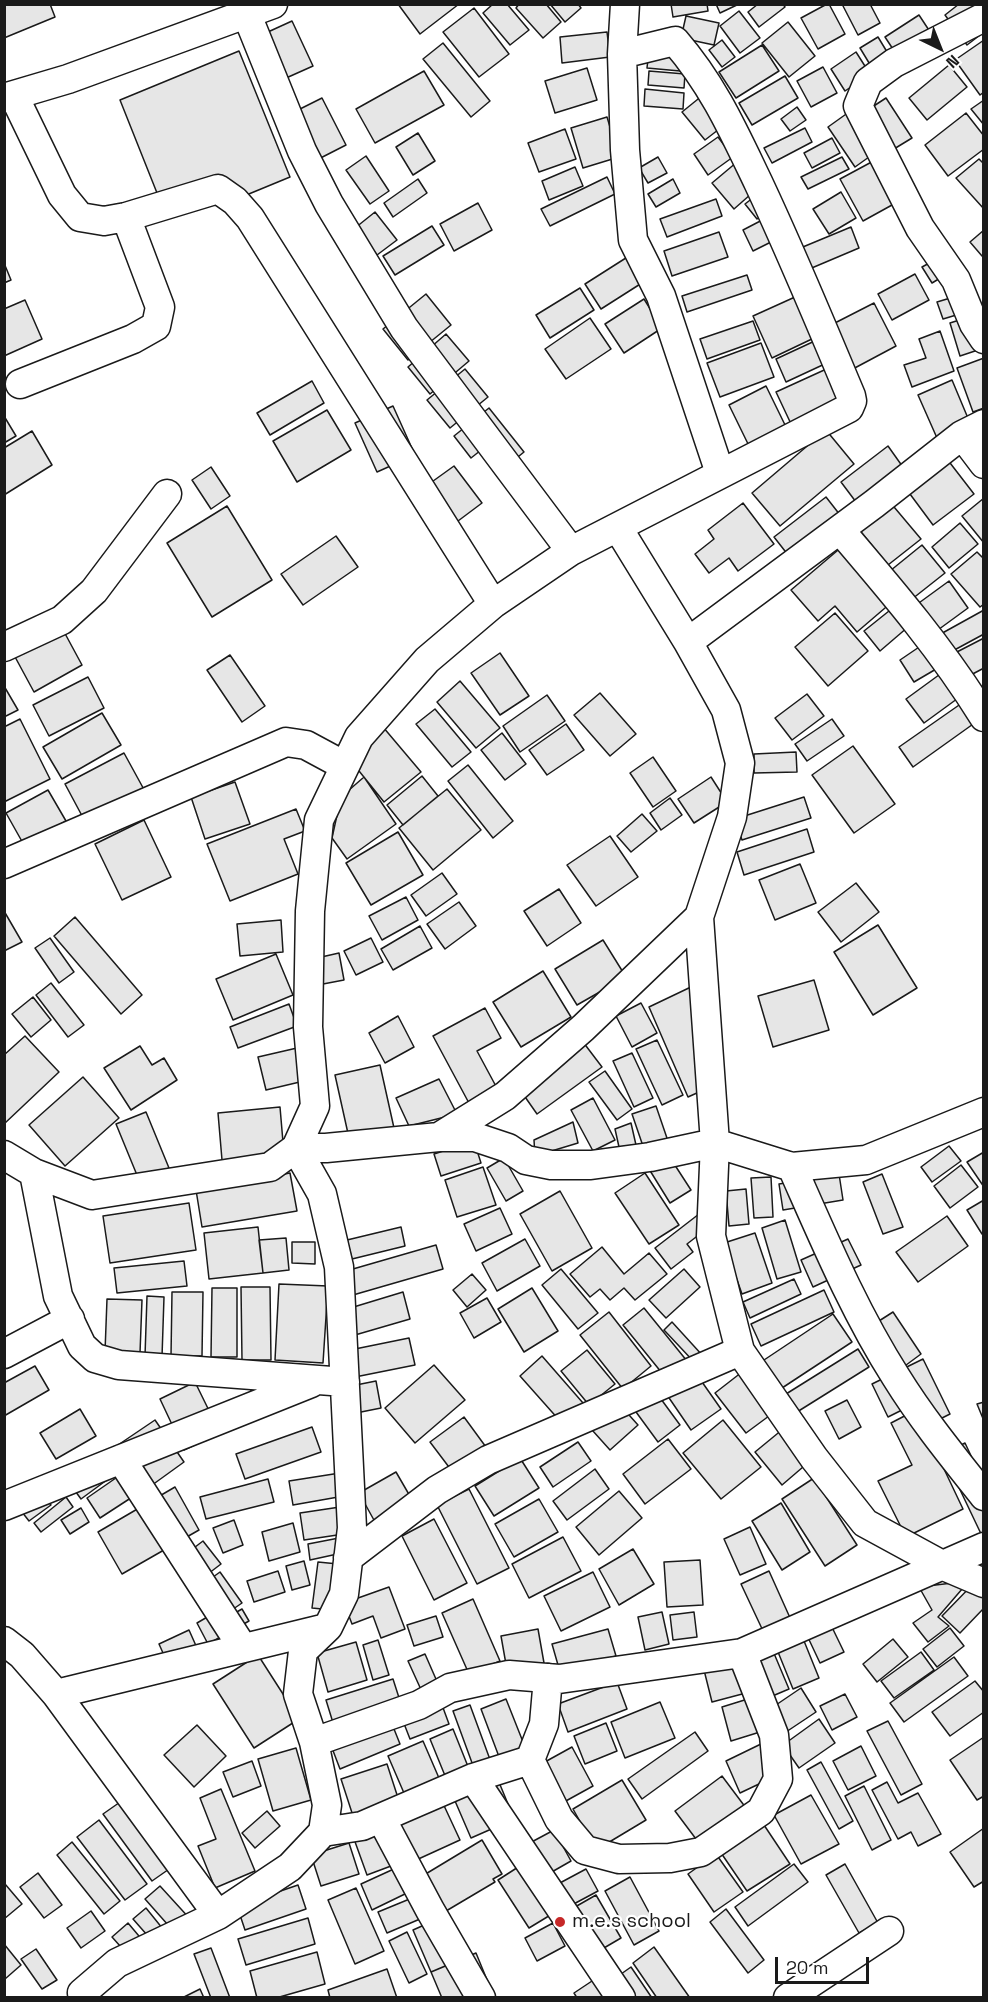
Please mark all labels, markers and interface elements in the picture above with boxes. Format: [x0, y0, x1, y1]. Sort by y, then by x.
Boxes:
north arrow [910, 18, 970, 78]
text: N [942, 50, 964, 73]
place label: m.e.s school [572, 1910, 691, 1934]
marker: m.e.s school [553, 1915, 567, 1929]
scale bar [778, 1945, 872, 1983]
text: 20 m [786, 1956, 829, 1979]

